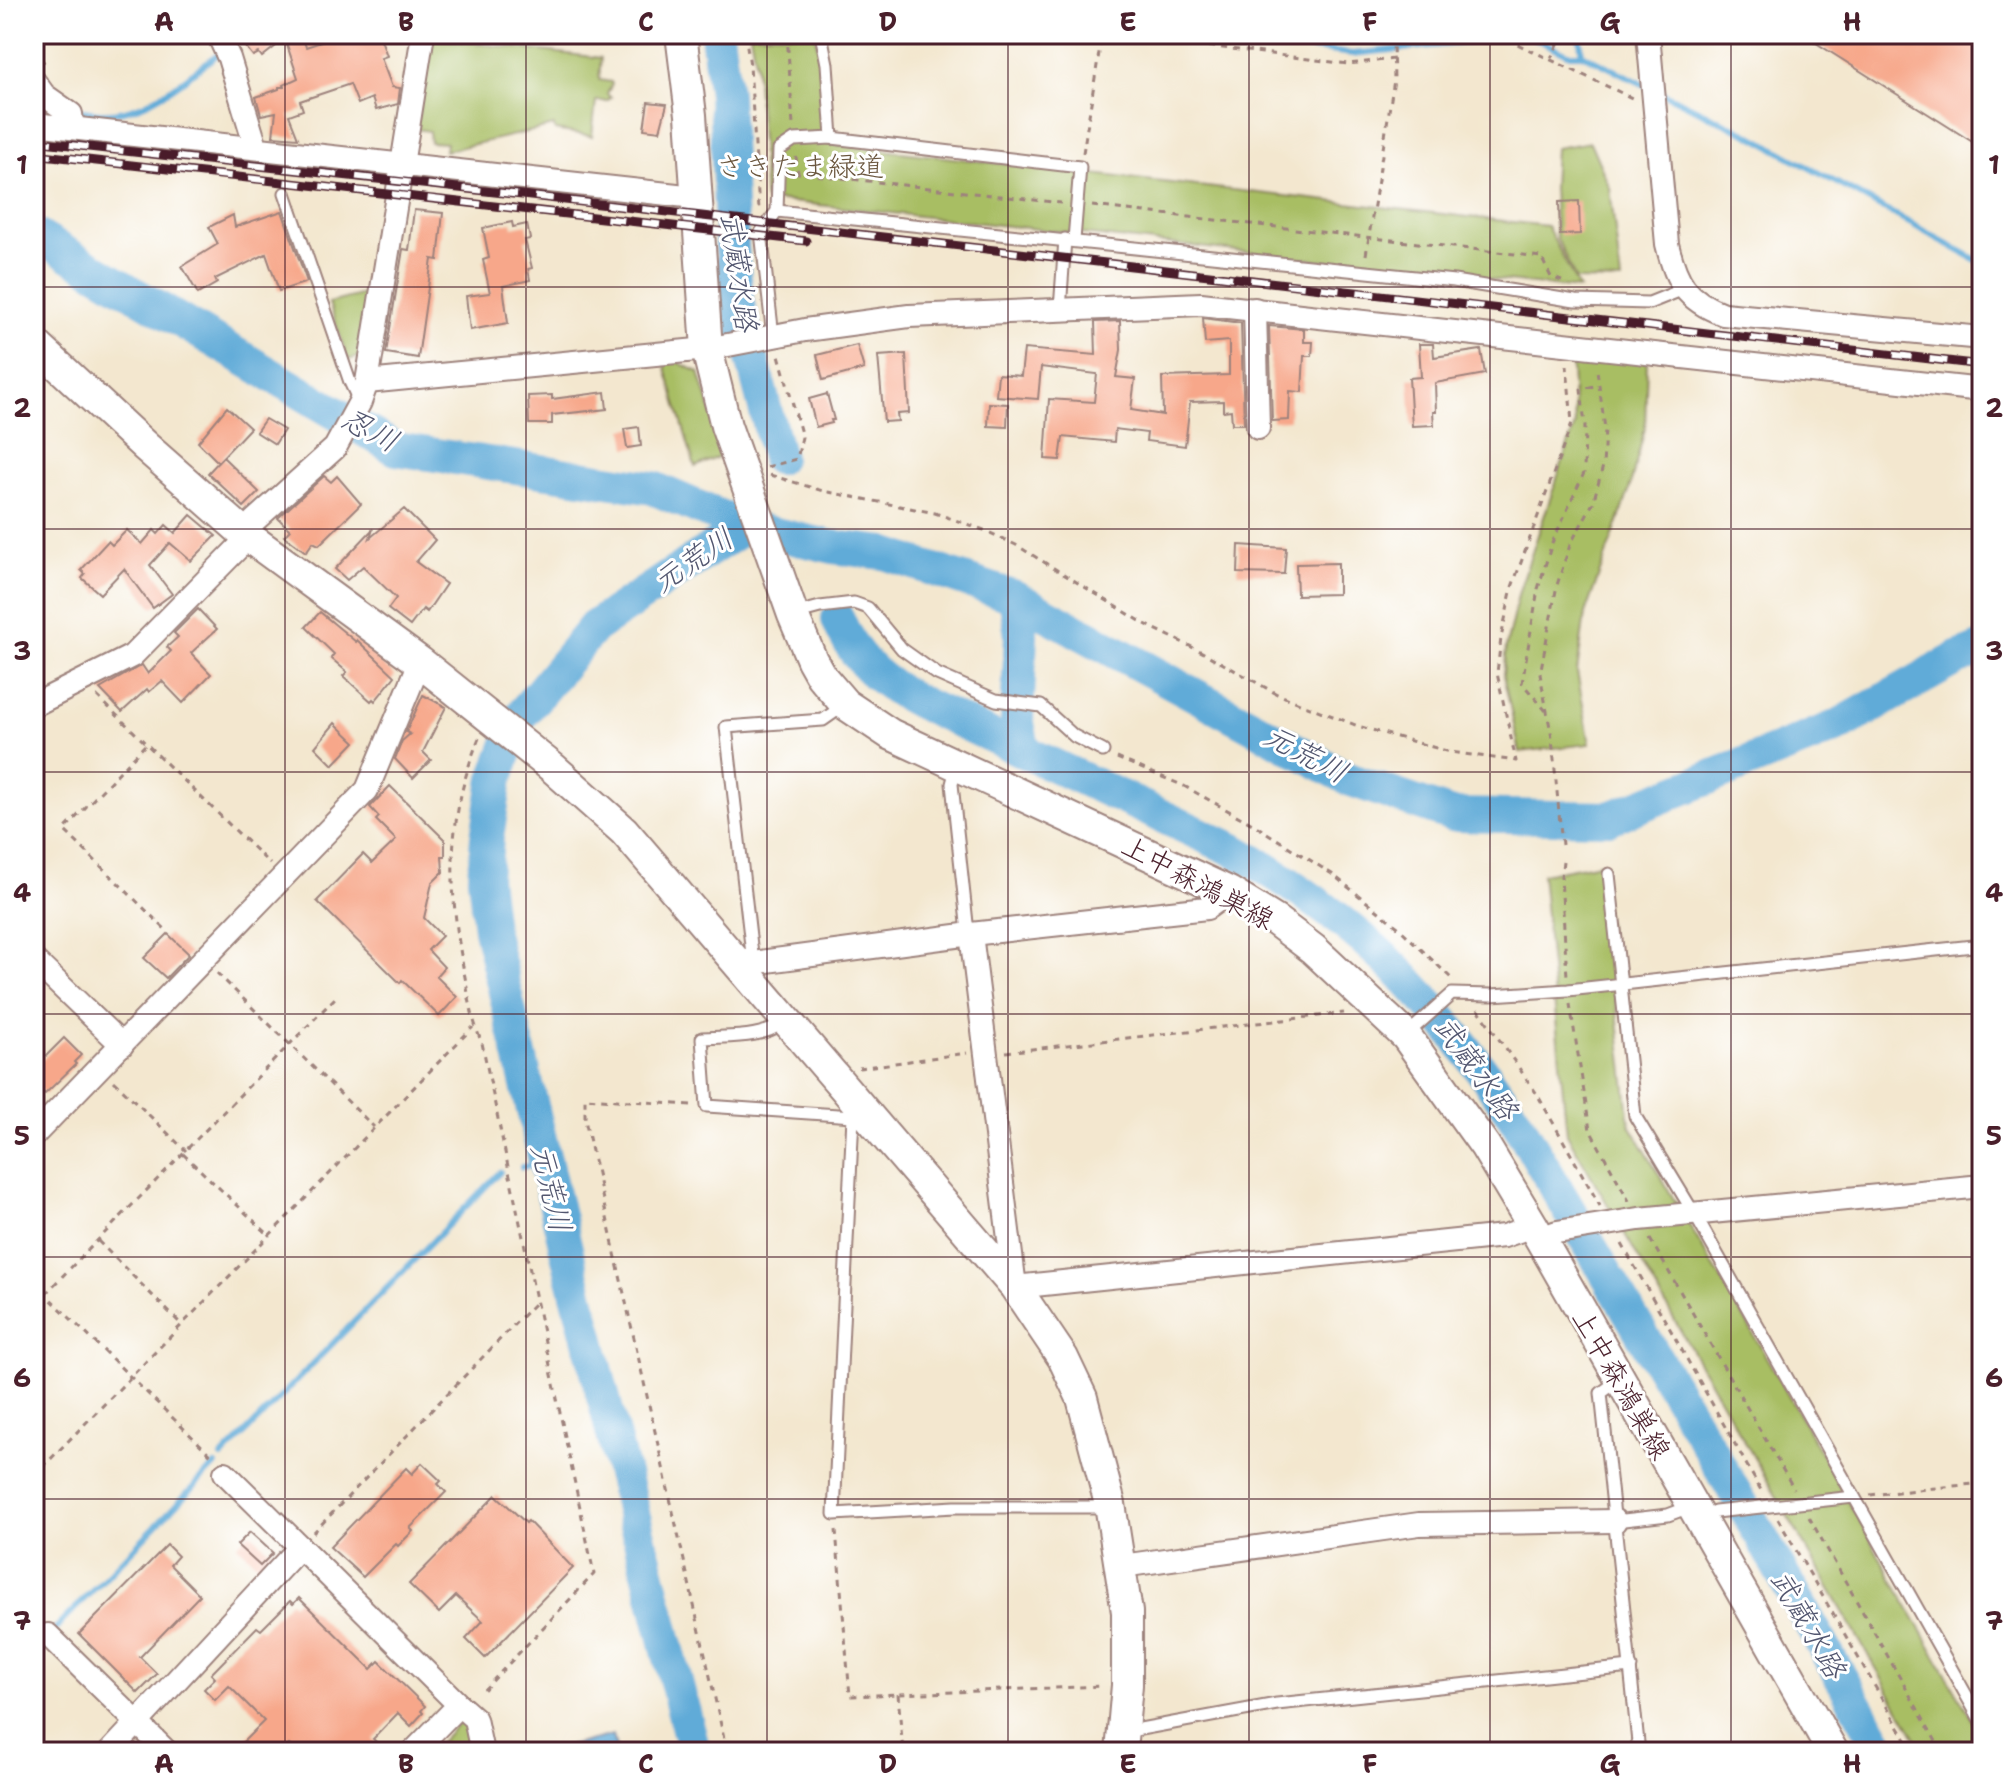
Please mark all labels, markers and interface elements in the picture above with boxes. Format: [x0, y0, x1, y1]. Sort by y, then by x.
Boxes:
text: A [154, 4, 174, 39]
text: B [398, 4, 414, 39]
text: C [638, 4, 654, 39]
text: D [879, 4, 897, 39]
text: E [1119, 4, 1137, 39]
text: F [1362, 4, 1378, 39]
text: G [1600, 4, 1621, 39]
text: H [1843, 4, 1861, 39]
text: 1 [16, 147, 28, 182]
park label: さきたま緑道 [716, 147, 884, 185]
text: 1 [1988, 147, 2000, 182]
water label: 武蔵水路 [711, 210, 768, 336]
text: 2 [13, 390, 31, 425]
text: 2 [1985, 390, 2003, 425]
water label: 忍川 [334, 398, 406, 461]
water label: 元荒川 [644, 517, 741, 602]
text: 3 [13, 633, 31, 668]
text: 3 [1985, 633, 2003, 668]
water label: 元荒川 [1257, 714, 1356, 793]
street label: 上中森鴻巣線 [1115, 826, 1281, 938]
text: 4 [13, 875, 31, 910]
text: 4 [1985, 875, 2003, 910]
water label: 武蔵水路 [1425, 1007, 1529, 1130]
text: 5 [14, 1118, 30, 1153]
text: 5 [1986, 1118, 2002, 1153]
water label: 元荒川 [521, 1139, 582, 1236]
street label: 上中森鴻巣線 [1564, 1302, 1680, 1466]
text: 6 [13, 1360, 31, 1395]
text: 6 [1985, 1360, 2003, 1395]
water label: 武蔵水路 [1761, 1562, 1857, 1688]
text: 7 [13, 1603, 31, 1638]
text: 7 [1985, 1603, 2003, 1638]
text: A [154, 1746, 174, 1781]
text: B [398, 1746, 414, 1781]
text: C [638, 1746, 654, 1781]
text: D [879, 1746, 897, 1781]
text: E [1119, 1746, 1137, 1781]
text: F [1362, 1746, 1378, 1781]
text: G [1600, 1746, 1621, 1781]
text: H [1843, 1746, 1861, 1781]

